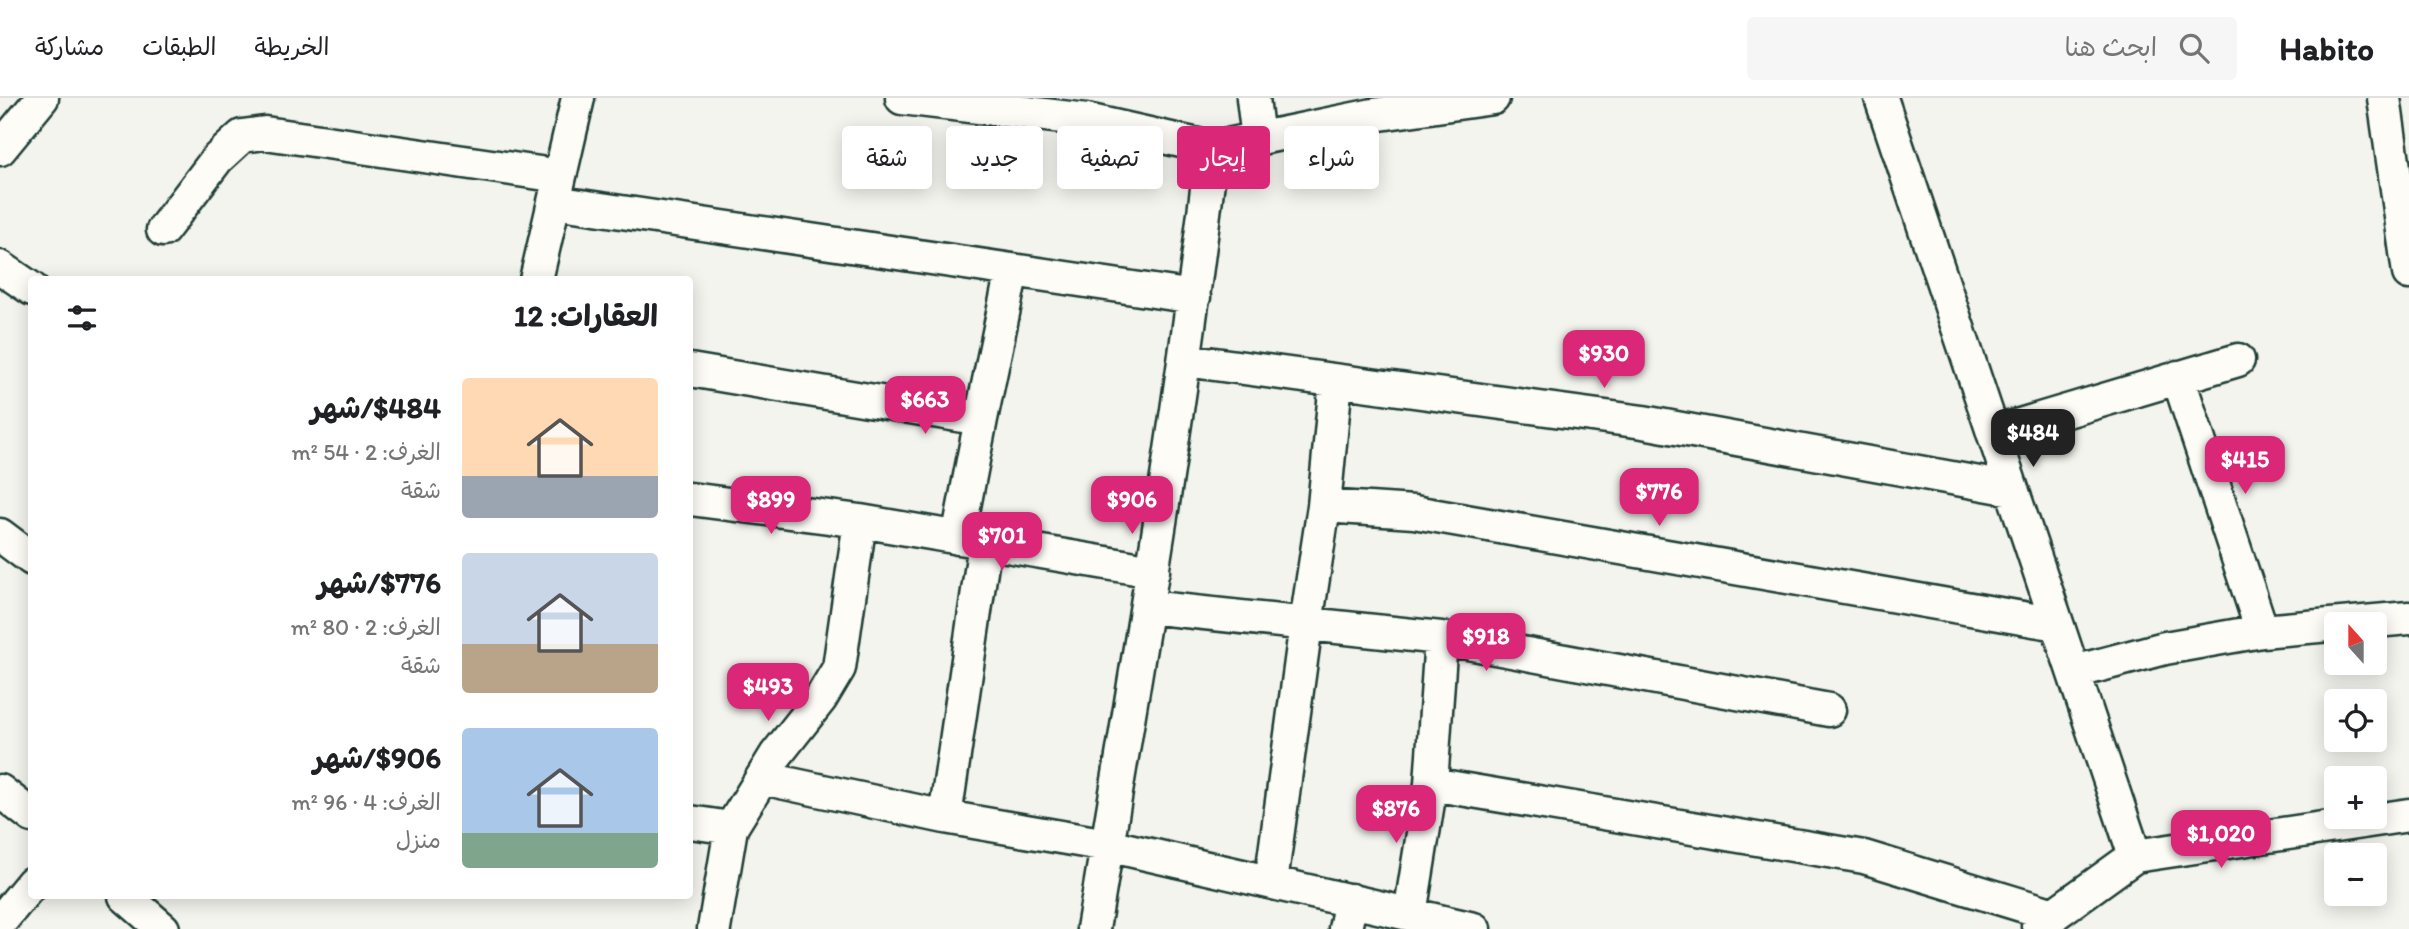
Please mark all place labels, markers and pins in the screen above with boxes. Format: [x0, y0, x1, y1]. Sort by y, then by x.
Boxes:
pin: $930 [1563, 330, 1645, 390]
pin: $663 [884, 376, 966, 436]
pin: $484 [1992, 410, 2074, 469]
pin: $415 [2204, 436, 2286, 496]
pin: $776 [1618, 468, 1700, 528]
pin: $899 [730, 476, 812, 536]
pin: $906 [1091, 476, 1173, 536]
pin: $701 [961, 512, 1043, 572]
pin: $918 [1445, 614, 1527, 673]
pin: $493 [727, 664, 809, 723]
pin: $876 [1355, 786, 1437, 845]
pin: $1,020 [2164, 810, 2278, 870]

